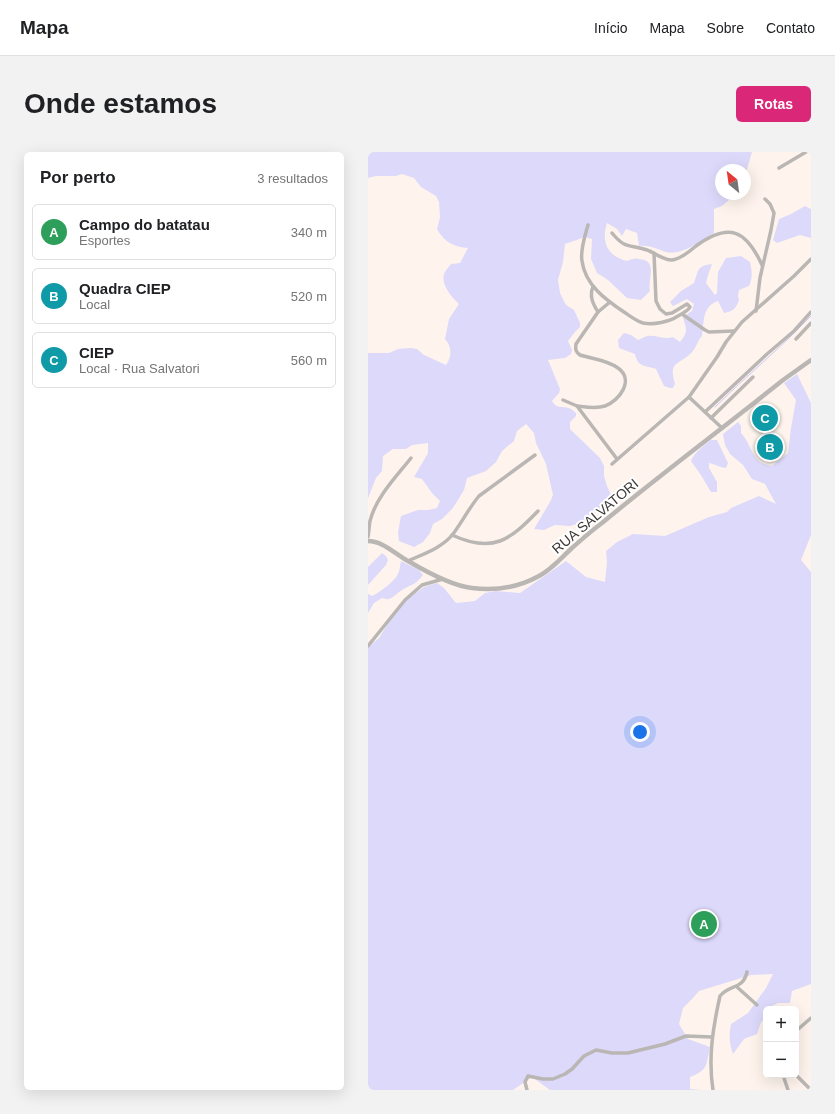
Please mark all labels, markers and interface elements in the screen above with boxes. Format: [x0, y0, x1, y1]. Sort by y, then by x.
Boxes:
text: Mapa [20, 17, 69, 38]
text: Início [594, 20, 628, 36]
text: Mapa [650, 20, 685, 36]
text: Sobre [707, 20, 744, 36]
text: Contato [766, 20, 815, 36]
button: Rotas [736, 86, 811, 122]
text: Onde estamos [24, 88, 217, 119]
north arrow [715, 164, 751, 200]
text: Por perto [40, 168, 116, 187]
text: 3 resultados [257, 171, 328, 186]
text: Campo do batatau [79, 216, 210, 233]
text: A [49, 225, 59, 240]
text: 340 m [291, 225, 327, 240]
text: Esportes [79, 233, 130, 248]
text: Quadra CIEP [79, 280, 171, 297]
text: B [49, 289, 59, 304]
text: 520 m [291, 289, 327, 304]
text: Local [79, 297, 110, 312]
text: CIEP [79, 344, 114, 361]
text: C [49, 353, 59, 368]
text: 560 m [291, 353, 327, 368]
text: Local · Rua Salvatori [79, 361, 200, 376]
pin: C [752, 403, 778, 433]
pin: B [757, 432, 783, 462]
street label: RUA SALVATORI [549, 475, 641, 557]
your location [630, 722, 650, 742]
pin: A [691, 909, 717, 939]
map controls [763, 1006, 799, 1078]
button: + [763, 1006, 799, 1042]
button: − [763, 1042, 799, 1078]

